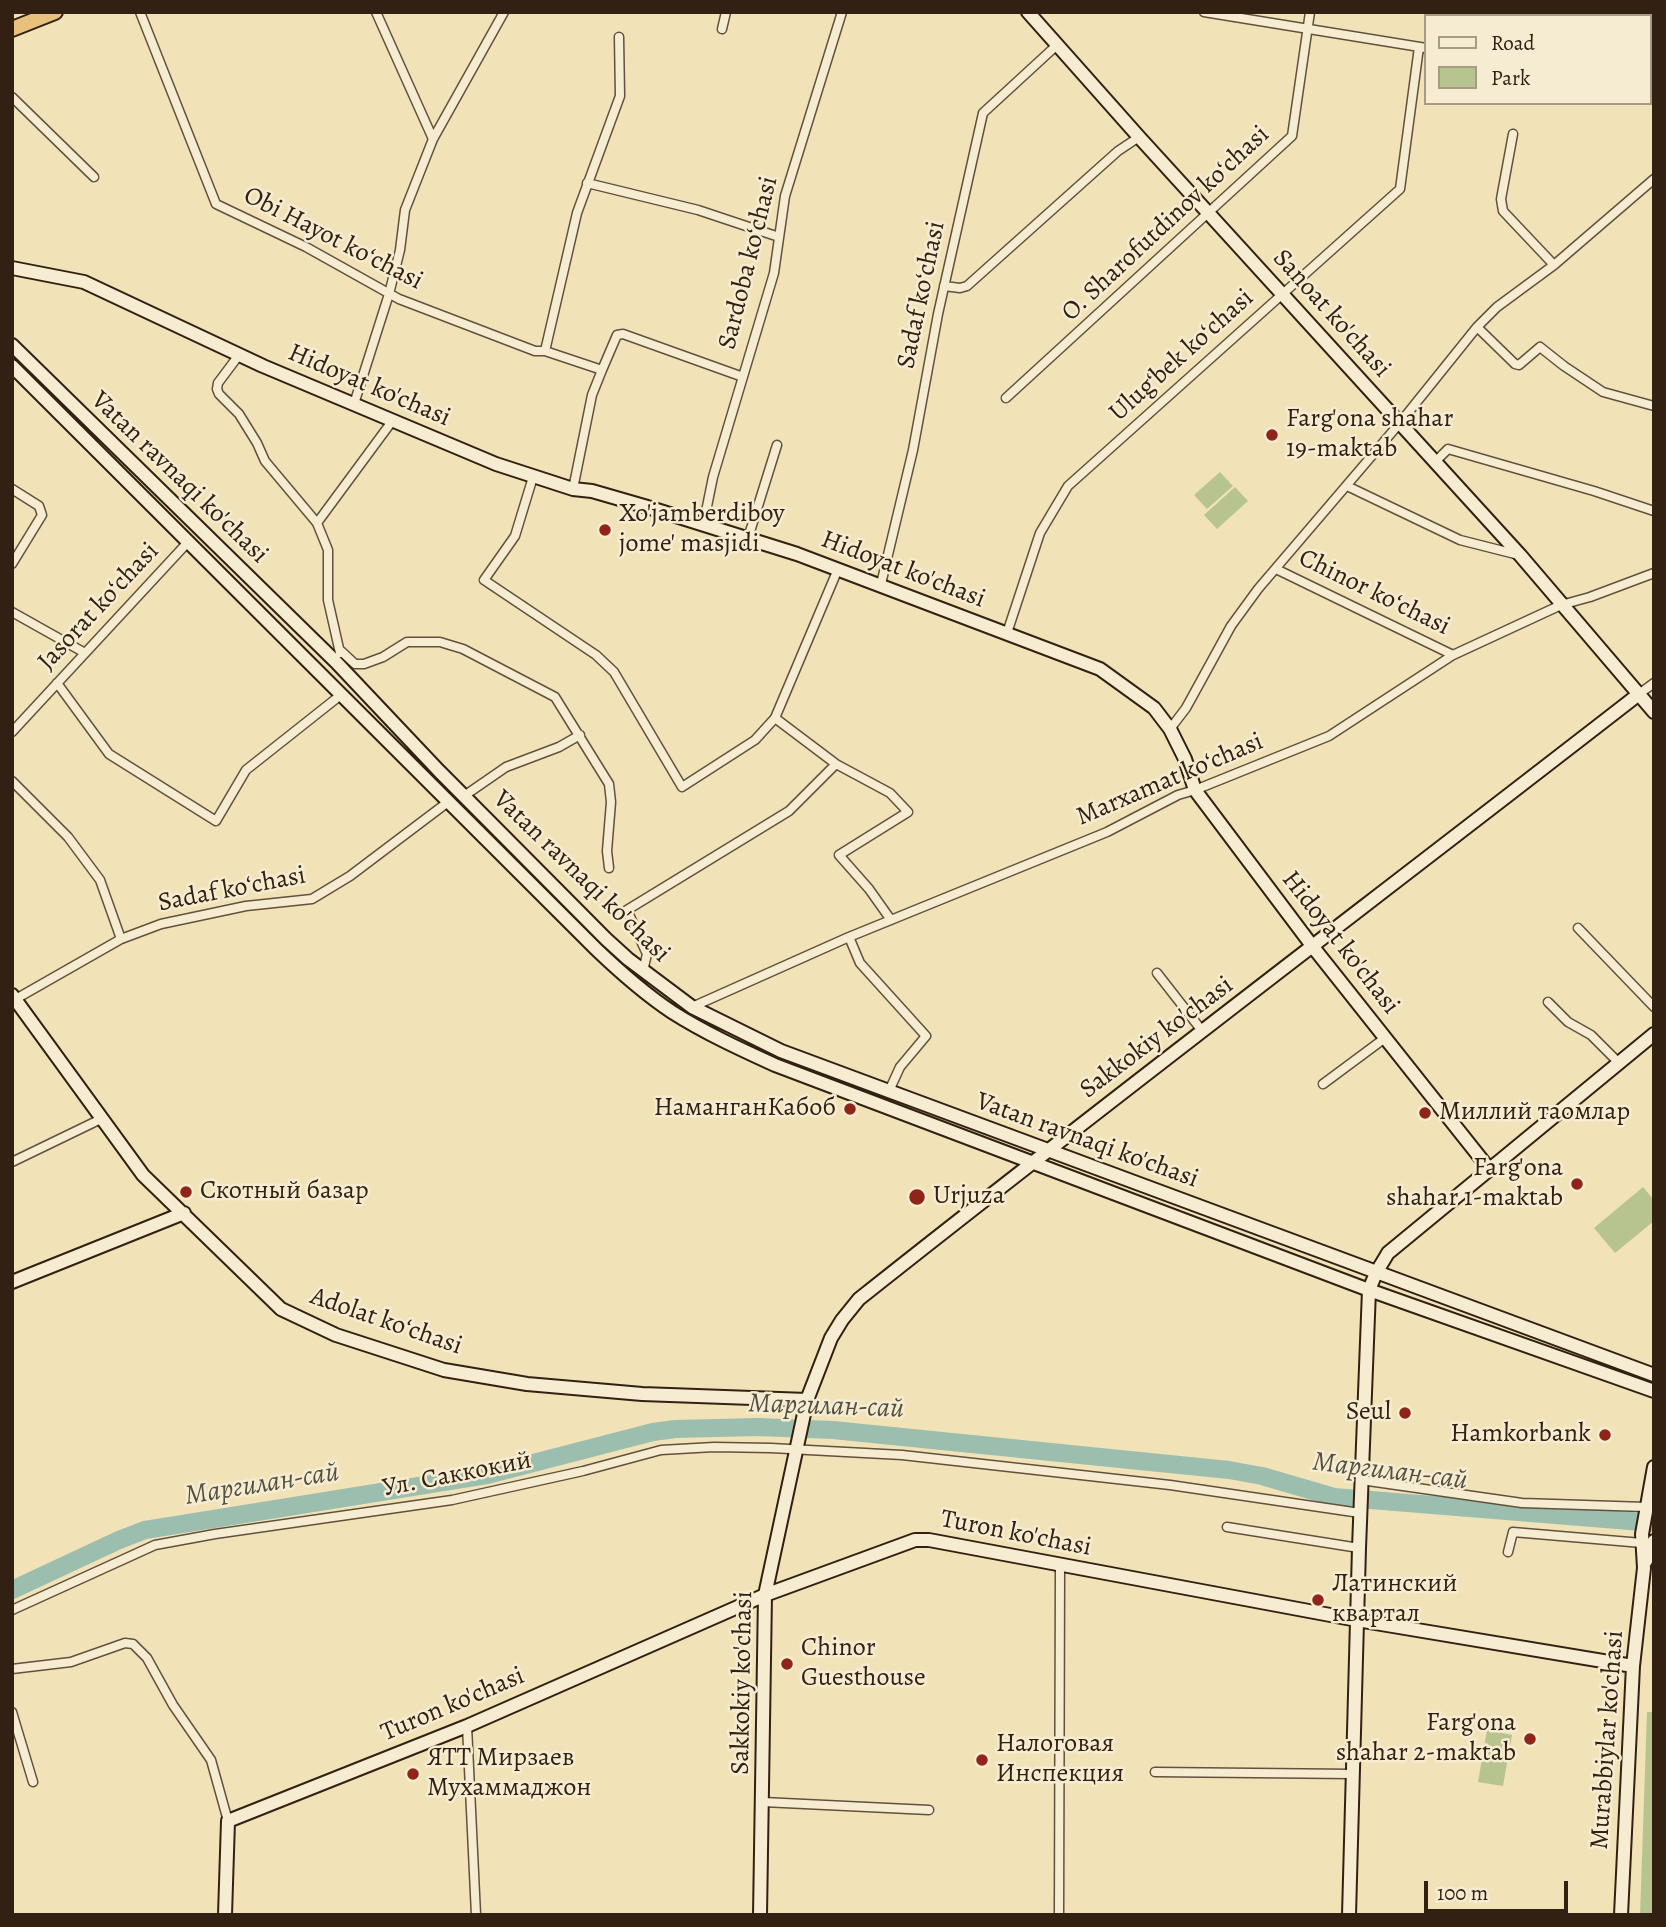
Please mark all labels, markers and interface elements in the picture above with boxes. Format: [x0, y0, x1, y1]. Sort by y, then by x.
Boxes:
legend [1424, 14, 1652, 105]
text: Road [1491, 29, 1535, 57]
text: Park [1491, 64, 1530, 92]
street label: O. Sharofutdinov koʻchasi [1056, 120, 1276, 328]
street label: Sardoba koʻchasi [712, 173, 786, 353]
street label: Obi Hayot koʻchasi [238, 180, 428, 298]
street label: Sadaf koʻchasi [891, 218, 953, 372]
street label: Sanoat ko'chasi [1265, 244, 1397, 384]
street label: Ulugʻbek koʻchasi [1103, 283, 1261, 429]
street label: Hidoyat ko'chasi [283, 338, 455, 434]
street label: Vatan ravnaqi ko'chasi [84, 385, 274, 571]
place label: Farg'ona shahar 19-maktab [1286, 404, 1453, 466]
marker: Farg'ona shahar 19-maktab [1264, 427, 1280, 443]
place label: Xo'jamberdiboy jome' masjidi [619, 499, 785, 560]
marker: Xo'jamberdiboy jome' masjidi [597, 522, 613, 538]
street label: Hidoyat ko'chasi [816, 524, 990, 616]
street label: Jasorat koʻchasi [32, 537, 166, 677]
street label: Chinor koʻchasi [1293, 543, 1455, 643]
street label: Marxamat koʻchasi [1072, 727, 1268, 833]
street label: Vatan ravnaqi ko'chasi [486, 784, 676, 970]
street label: Sadaf koʻchasi [155, 860, 309, 920]
street label: Hidoyat ko'chasi [1274, 865, 1406, 1021]
street label: Sakkokiy ko'chasi [1074, 970, 1240, 1106]
street label: Vatan ravnaqi ko'chasi [972, 1086, 1202, 1196]
place label: НаманганКабоб [654, 1093, 836, 1125]
place label: Миллий таомлар [1439, 1097, 1630, 1129]
marker: НаманганКабоб [842, 1101, 858, 1117]
marker: Миллий таомлар [1417, 1105, 1433, 1121]
place label: Farg'ona shahar 1-maktab [1386, 1153, 1563, 1214]
place label: Скотный базар [200, 1176, 369, 1208]
marker: Farg'ona shahar 1-maktab [1569, 1176, 1585, 1192]
place label: Urjuza [933, 1181, 1005, 1213]
marker: Скотный базар [178, 1184, 194, 1200]
marker: Urjuza [907, 1187, 927, 1207]
street label: Adolat koʻchasi [306, 1281, 466, 1363]
water label: Маргилан-сай [748, 1387, 904, 1427]
place label: Seul [1346, 1397, 1391, 1429]
marker: Seul [1397, 1405, 1413, 1421]
place label: Hamkorbank [1450, 1419, 1591, 1451]
marker: Hamkorbank [1597, 1427, 1613, 1443]
street label: Ул. Саккокий [380, 1445, 534, 1505]
water label: Маргилан-сай [1311, 1446, 1469, 1498]
water label: Маргилан-сай [182, 1456, 342, 1514]
street label: Turon ko'chasi [938, 1504, 1094, 1564]
place label: Латинский квартал [1332, 1569, 1458, 1630]
street label: Sakkokiy ko'chasi [726, 1591, 760, 1775]
marker: Латинский квартал [1310, 1592, 1326, 1608]
street label: Murabbiylar ko'chasi [1585, 1629, 1631, 1851]
place label: Chinor Guesthouse [801, 1633, 926, 1694]
marker: Chinor Guesthouse [779, 1656, 795, 1672]
street label: Turon ko'chasi [377, 1661, 529, 1749]
place label: Farg'ona shahar 2-maktab [1336, 1708, 1516, 1770]
place label: Налоговая Инспекция [996, 1729, 1124, 1790]
marker: Farg'ona shahar 2-maktab [1522, 1731, 1538, 1747]
place label: ЯТТ Мирзаев Мухаммаджон [427, 1743, 591, 1804]
marker: Налоговая Инспекция [974, 1752, 990, 1768]
marker: ЯТТ Мирзаев Мухаммаджон [405, 1766, 421, 1782]
scale bar [1428, 1868, 1572, 1912]
text: 100 m [1437, 1879, 1488, 1907]

